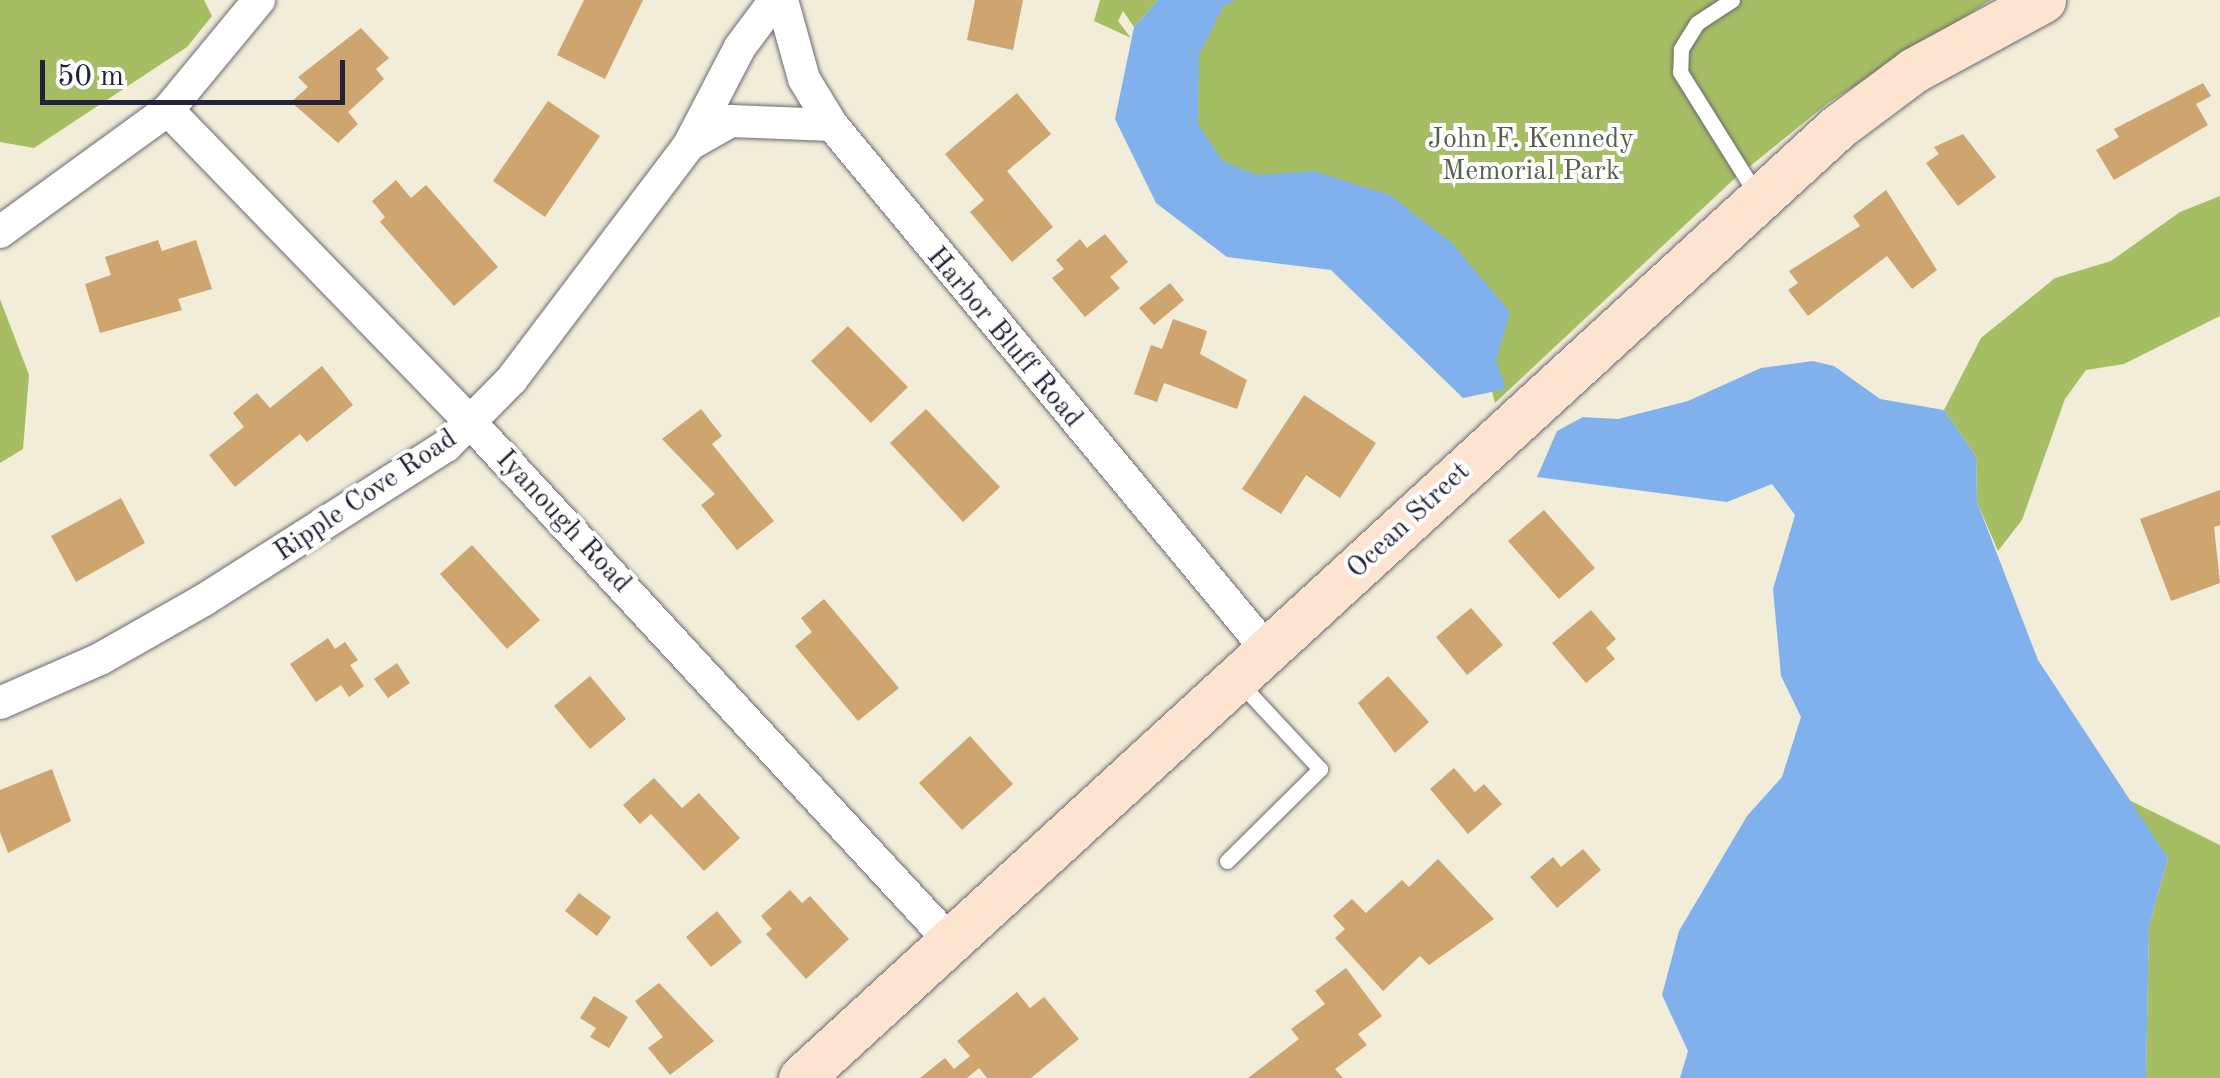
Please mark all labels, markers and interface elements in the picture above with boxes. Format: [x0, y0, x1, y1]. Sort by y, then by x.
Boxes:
scale bar [45, 40, 350, 102]
text: 50 m [57, 62, 124, 92]
park label: John F. Kennedy Memorial Park [1428, 123, 1634, 189]
street label: Harbor Bluff Road [919, 241, 1089, 435]
street label: Ripple Cove Road [268, 423, 464, 569]
street label: Iyanough Road [488, 443, 638, 601]
street label: Ocean Street [1341, 456, 1477, 586]

